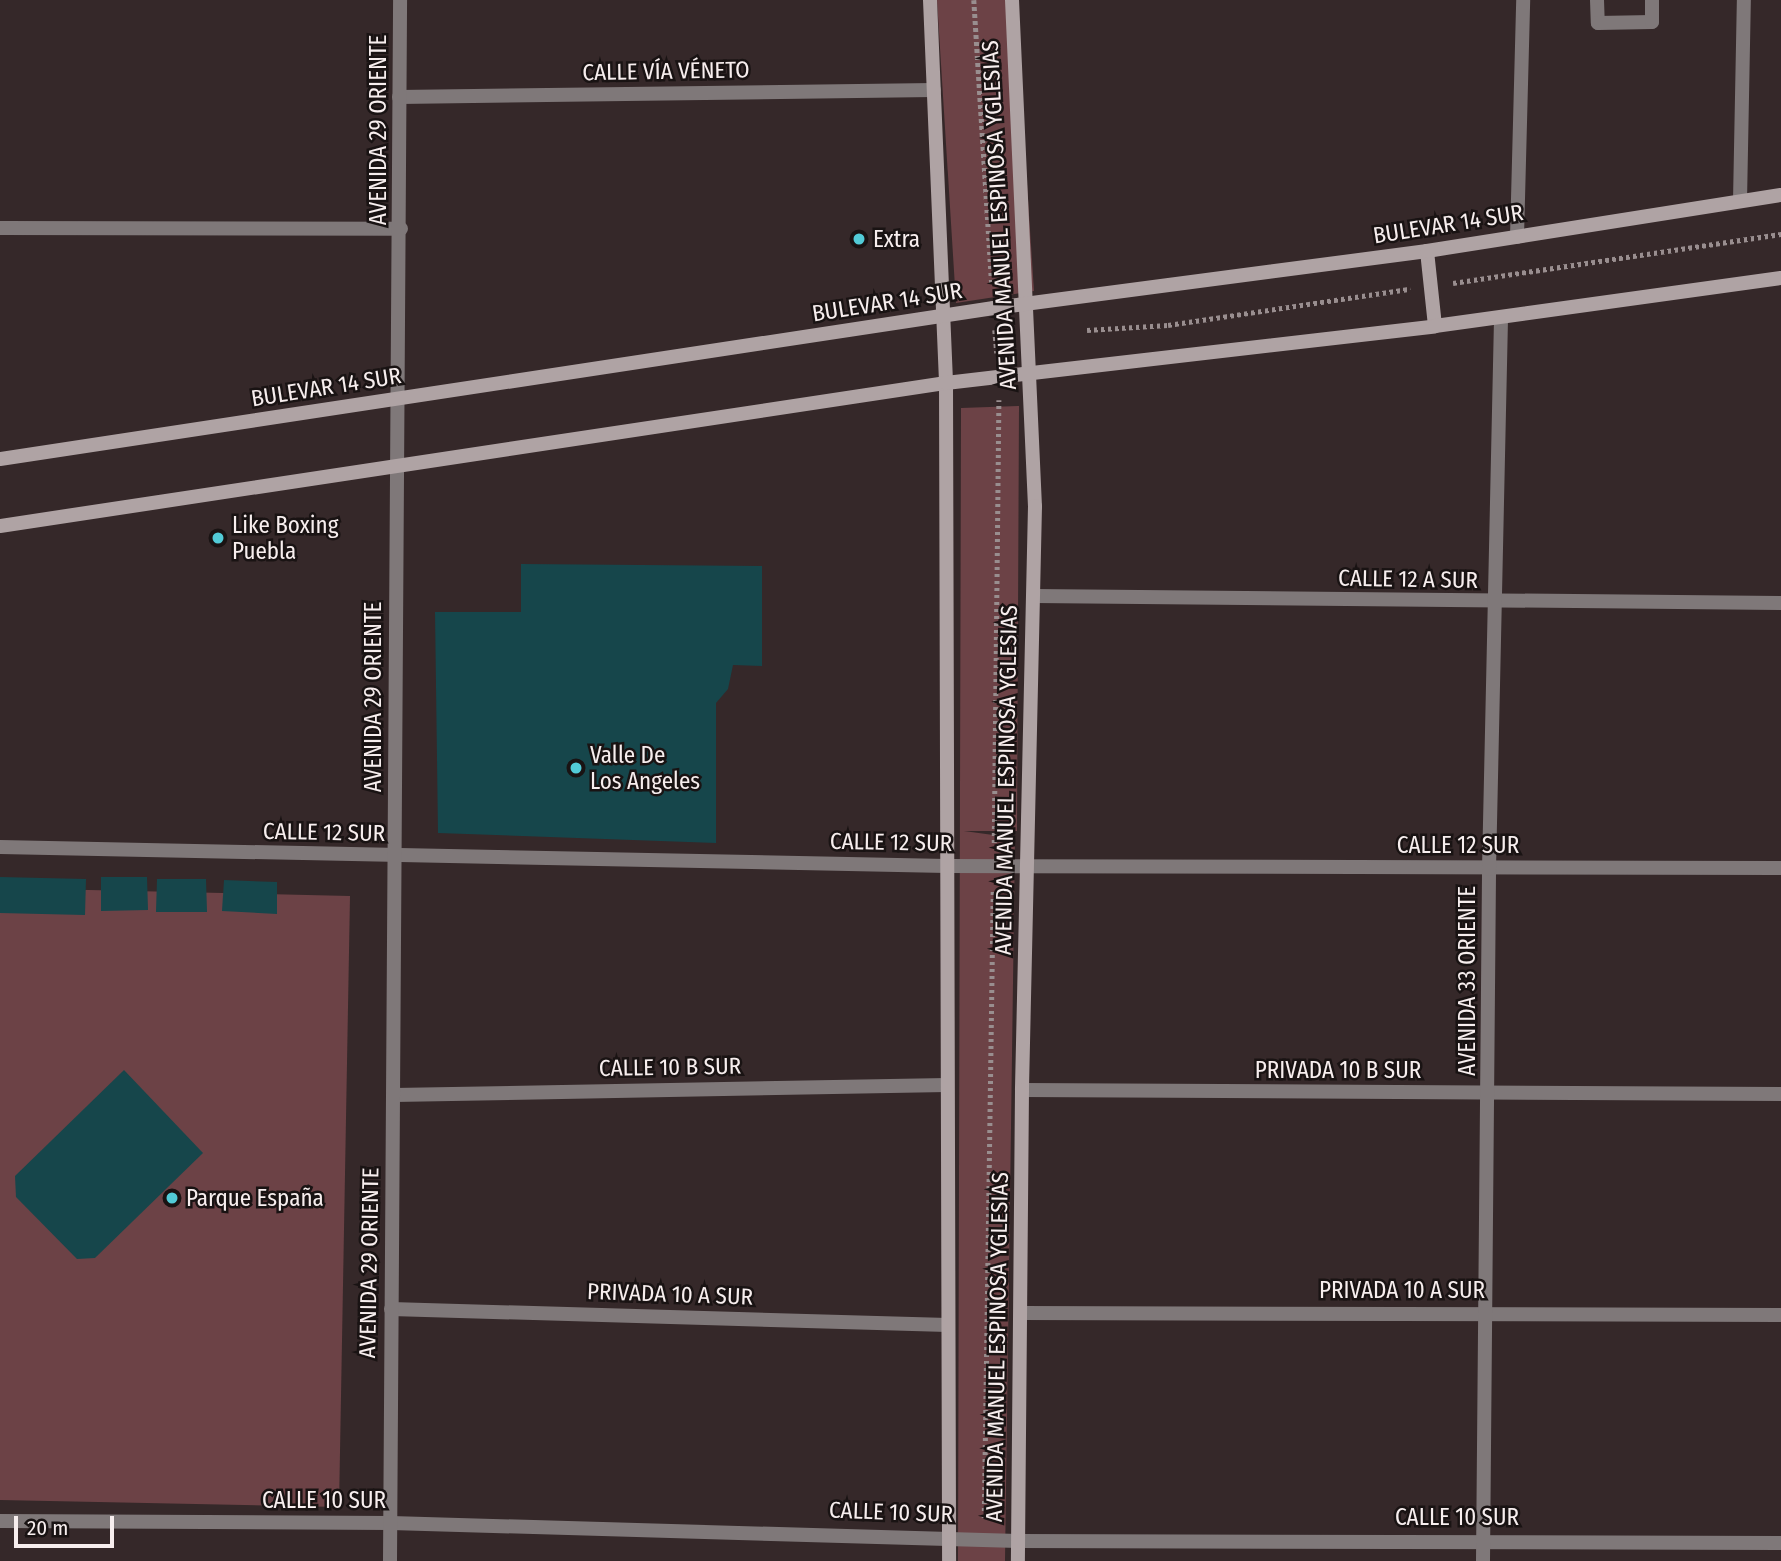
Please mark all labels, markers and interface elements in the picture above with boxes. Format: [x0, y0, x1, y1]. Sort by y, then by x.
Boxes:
street label: AVENIDA 29 ORIENTE [364, 35, 392, 225]
street label: AVENIDA MANUEL ESPINOSA YGLESIAS [976, 39, 1022, 391]
street label: CALLE VÍA VÉNETO [582, 56, 750, 86]
street label: BULEVAR 14 SUR [1371, 199, 1525, 249]
place label: Extra [873, 225, 920, 253]
marker: Extra [851, 231, 867, 247]
street label: BULEVAR 14 SUR [810, 277, 964, 327]
street label: BULEVAR 14 SUR [249, 362, 403, 412]
place label: Like Boxing Puebla [232, 511, 339, 565]
marker: Like Boxing Puebla [210, 530, 226, 546]
street label: CALLE 12 A SUR [1338, 564, 1478, 594]
street label: AVENIDA 29 ORIENTE [359, 602, 387, 792]
street label: AVENIDA MANUEL ESPINOSA YGLESIAS [989, 605, 1023, 955]
place label: Valle De Los Angeles [590, 741, 700, 795]
marker: Valle De Los Angeles [568, 760, 584, 776]
street label: CALLE 12 SUR [263, 817, 385, 847]
street label: CALLE 12 SUR [830, 827, 952, 857]
street label: CALLE 12 SUR [1397, 831, 1519, 859]
street label: AVENIDA 33 ORIENTE [1453, 886, 1481, 1076]
street label: CALLE 10 B SUR [599, 1052, 741, 1082]
street label: PRIVADA 10 B SUR [1255, 1056, 1421, 1084]
street label: AVENIDA 29 ORIENTE [354, 1167, 384, 1359]
street label: AVENIDA MANUEL ESPINOSA YGLESIAS [980, 1172, 1014, 1522]
place label: Parque España [186, 1184, 324, 1212]
marker: Parque España [164, 1190, 180, 1206]
street label: PRIVADA 10 A SUR [1319, 1276, 1485, 1304]
street label: PRIVADA 10 A SUR [587, 1277, 753, 1311]
street label: CALLE 10 SUR [262, 1486, 386, 1514]
street label: CALLE 10 SUR [828, 1496, 954, 1528]
scale bar [18, 1502, 117, 1546]
street label: CALLE 10 SUR [1395, 1503, 1519, 1531]
text: 20 m [27, 1515, 68, 1541]

